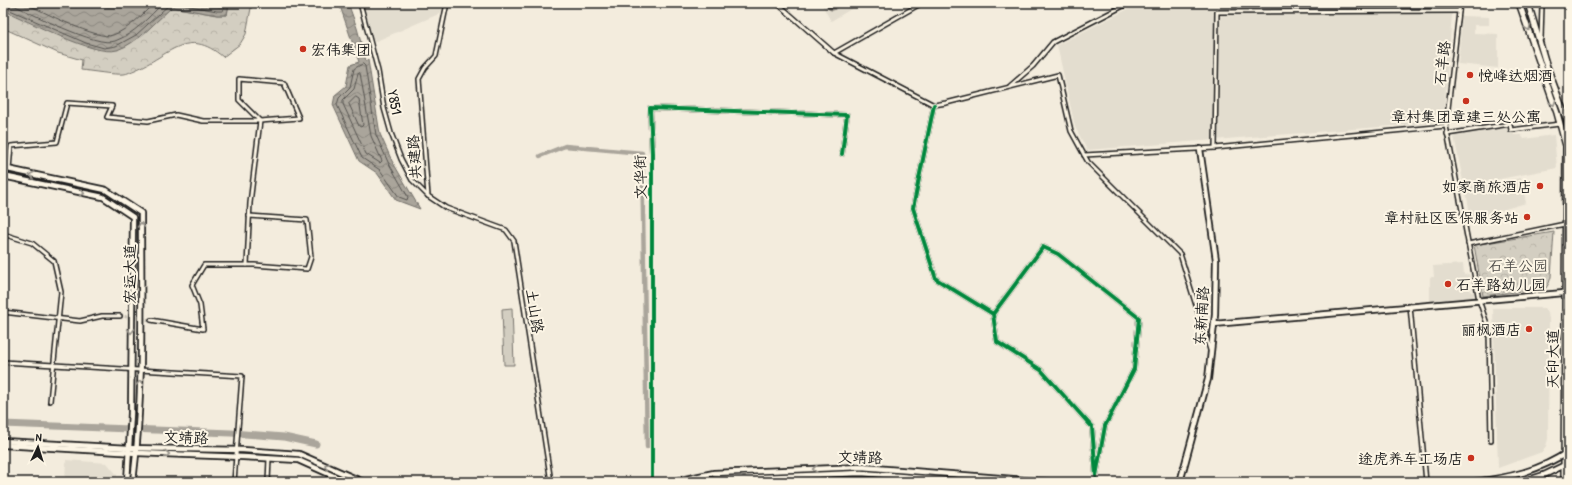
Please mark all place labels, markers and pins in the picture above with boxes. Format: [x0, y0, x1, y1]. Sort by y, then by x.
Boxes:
place label: 宏伟集团 [311, 39, 371, 60]
marker: 宏伟集团 [298, 44, 308, 54]
place label: 悦峰达烟酒 [1478, 65, 1553, 86]
marker: 悦峰达烟酒 [1465, 70, 1475, 80]
marker: 章村集团章建三处公寓 [1461, 96, 1471, 106]
place label: 章村集团章建三处公寓 [1391, 106, 1541, 127]
place label: 如家商旅酒店 [1442, 176, 1532, 197]
marker: 如家商旅酒店 [1535, 181, 1545, 191]
place label: 章村社区医保服务站 [1384, 207, 1519, 228]
marker: 章村社区医保服务站 [1522, 212, 1532, 222]
place label: 石羊路幼儿园 [1456, 274, 1546, 295]
marker: 石羊路幼儿园 [1443, 279, 1453, 289]
place label: 丽枫酒店 [1461, 319, 1521, 340]
marker: 丽枫酒店 [1524, 324, 1534, 334]
place label: 途虎养车工场店 [1358, 448, 1463, 469]
marker: 途虎养车工场店 [1466, 453, 1476, 463]

